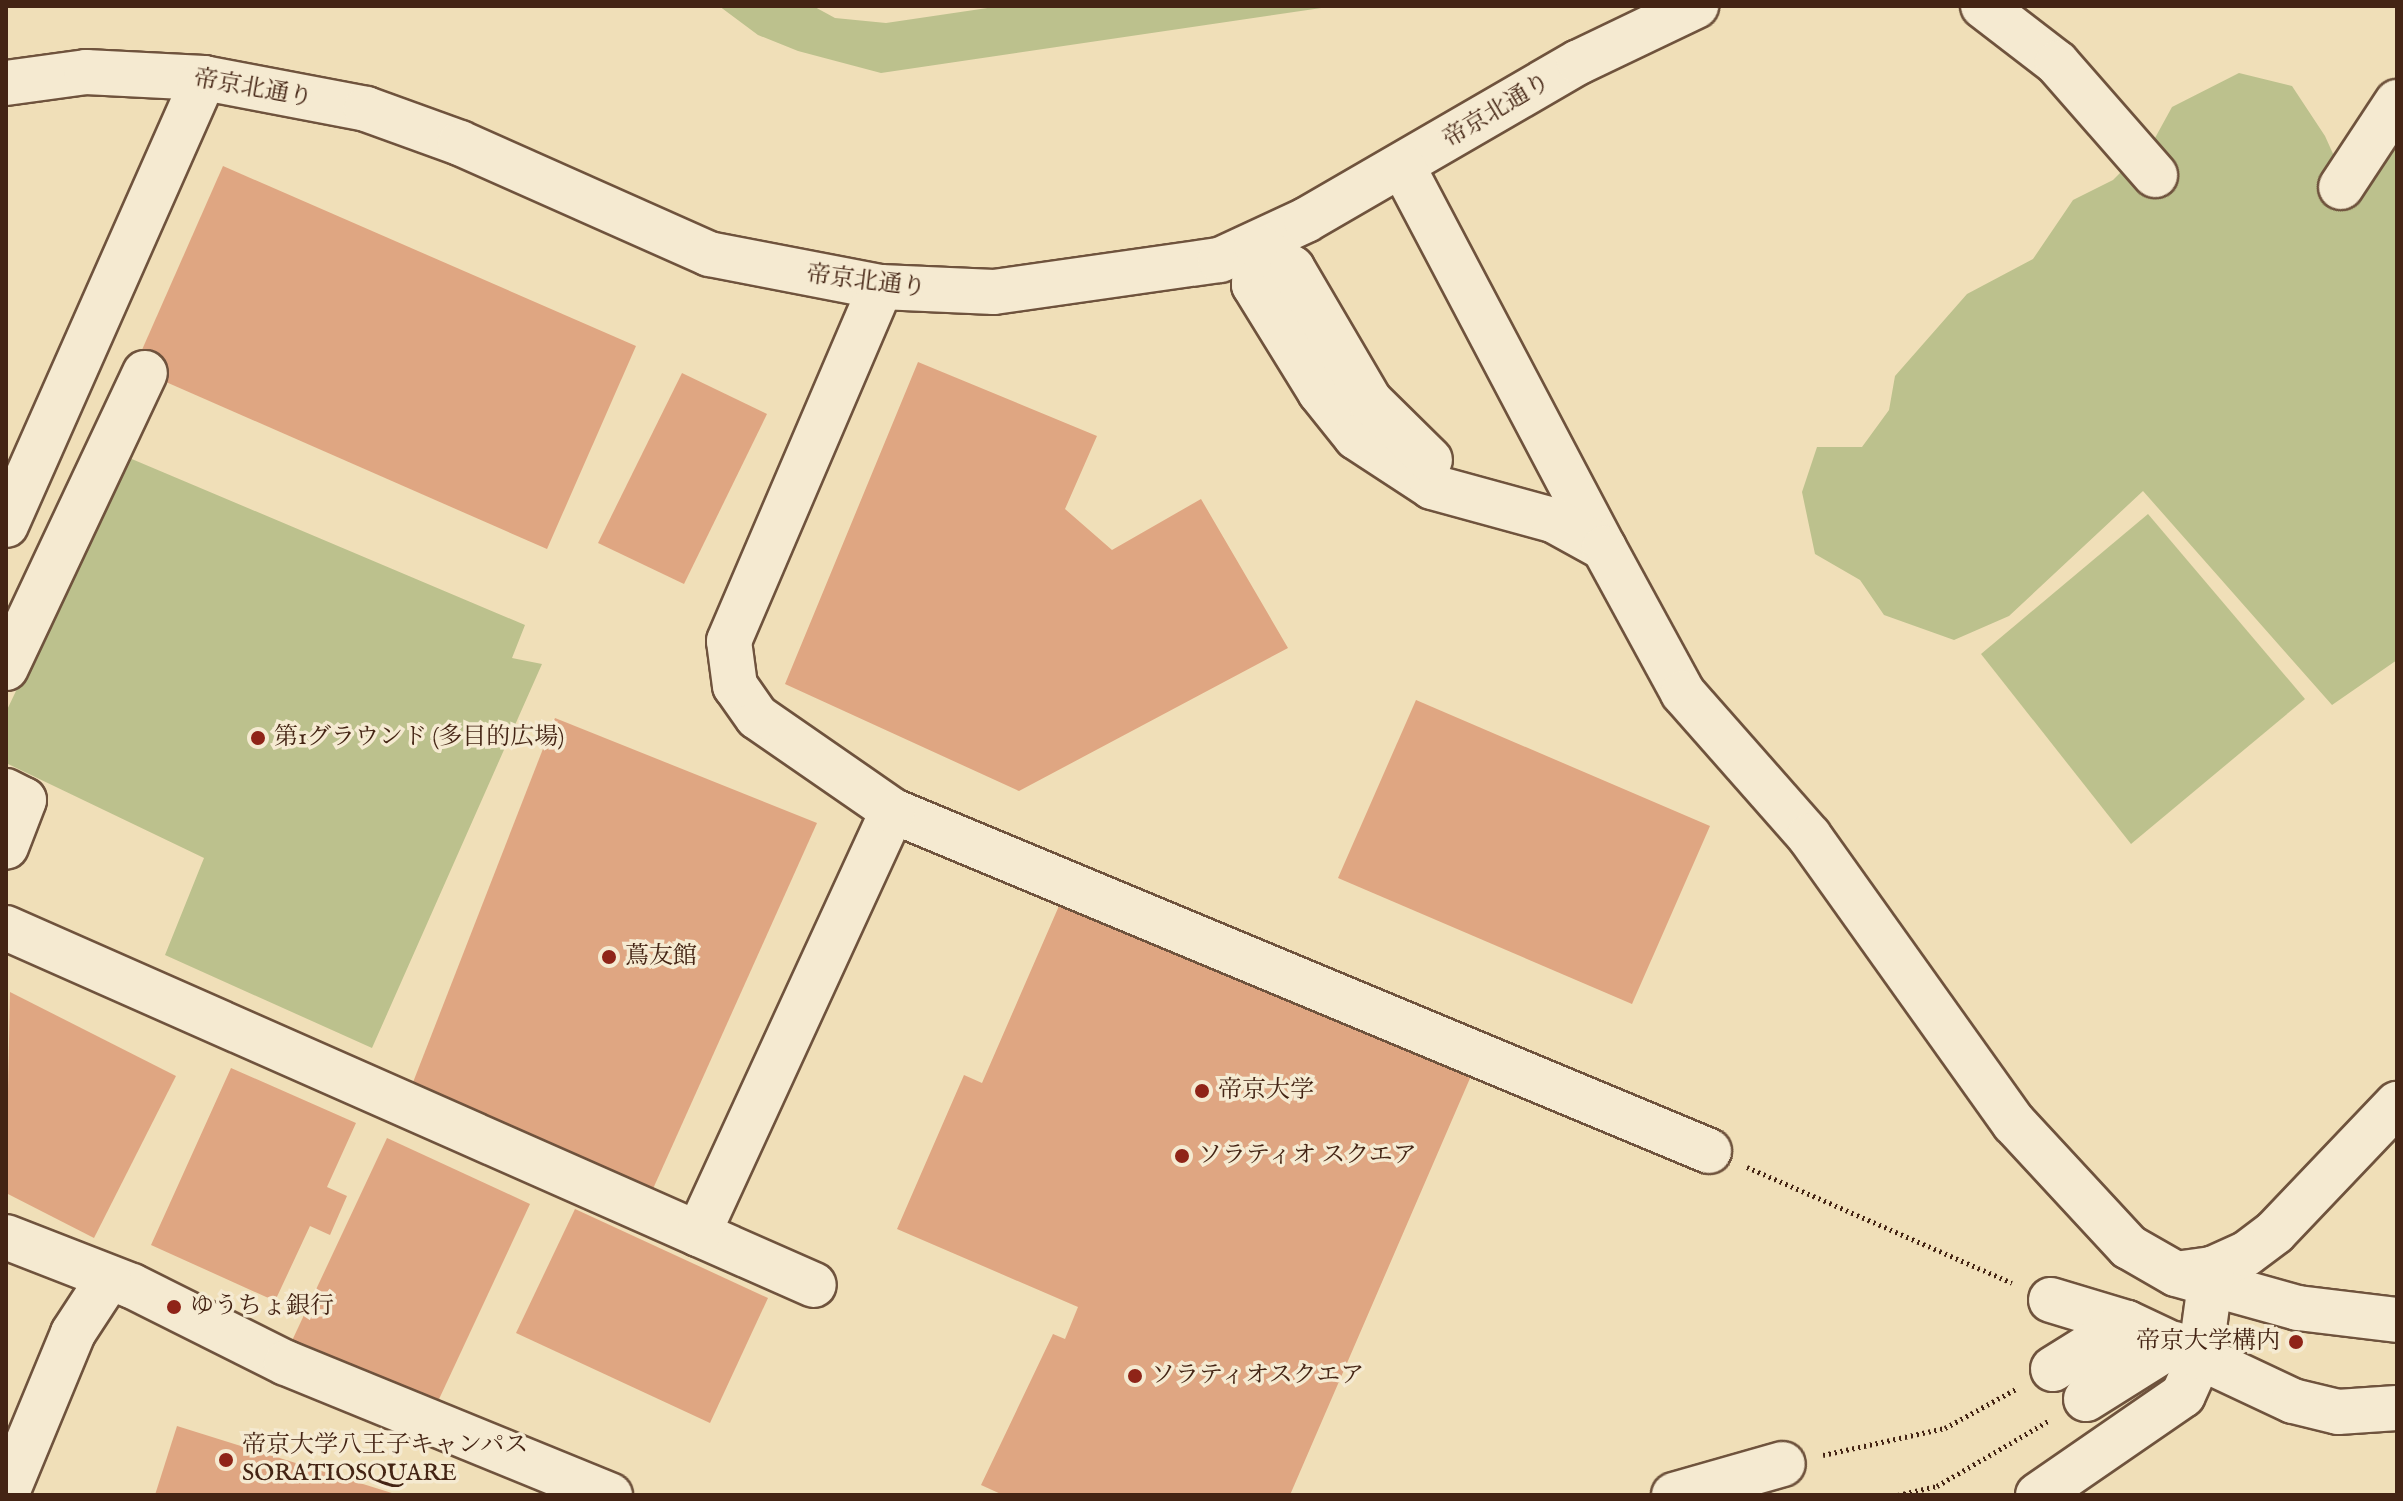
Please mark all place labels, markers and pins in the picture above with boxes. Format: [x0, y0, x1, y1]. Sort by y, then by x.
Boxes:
place label: 第1グラウンド (多目的広場) [274, 724, 564, 752]
marker: 第1グラウンド (多目的広場) [249, 729, 267, 747]
place label: 蔦友館 [625, 943, 697, 971]
marker: 蔦友館 [600, 948, 618, 966]
place label: 帝京大学 [1218, 1077, 1314, 1105]
marker: 帝京大学 [1193, 1082, 1211, 1100]
place label: ソラティオ スクエア [1198, 1142, 1419, 1170]
marker: ソラティオ スクエア [1173, 1147, 1191, 1165]
place label: ゆうちょ銀行 [190, 1293, 334, 1321]
marker: ゆうちょ銀行 [165, 1298, 183, 1316]
place label: 帝京大学構内 [2136, 1328, 2280, 1356]
marker: 帝京大学構内 [2287, 1333, 2305, 1351]
place label: ソラティオスクエア [1151, 1362, 1367, 1390]
marker: ソラティオスクエア [1126, 1367, 1144, 1385]
place label: 帝京大学八王子キャンパス SORATIOSQUARE [242, 1432, 530, 1488]
marker: 帝京大学八王子キャンパス SORATIOSQUARE [217, 1451, 235, 1469]

